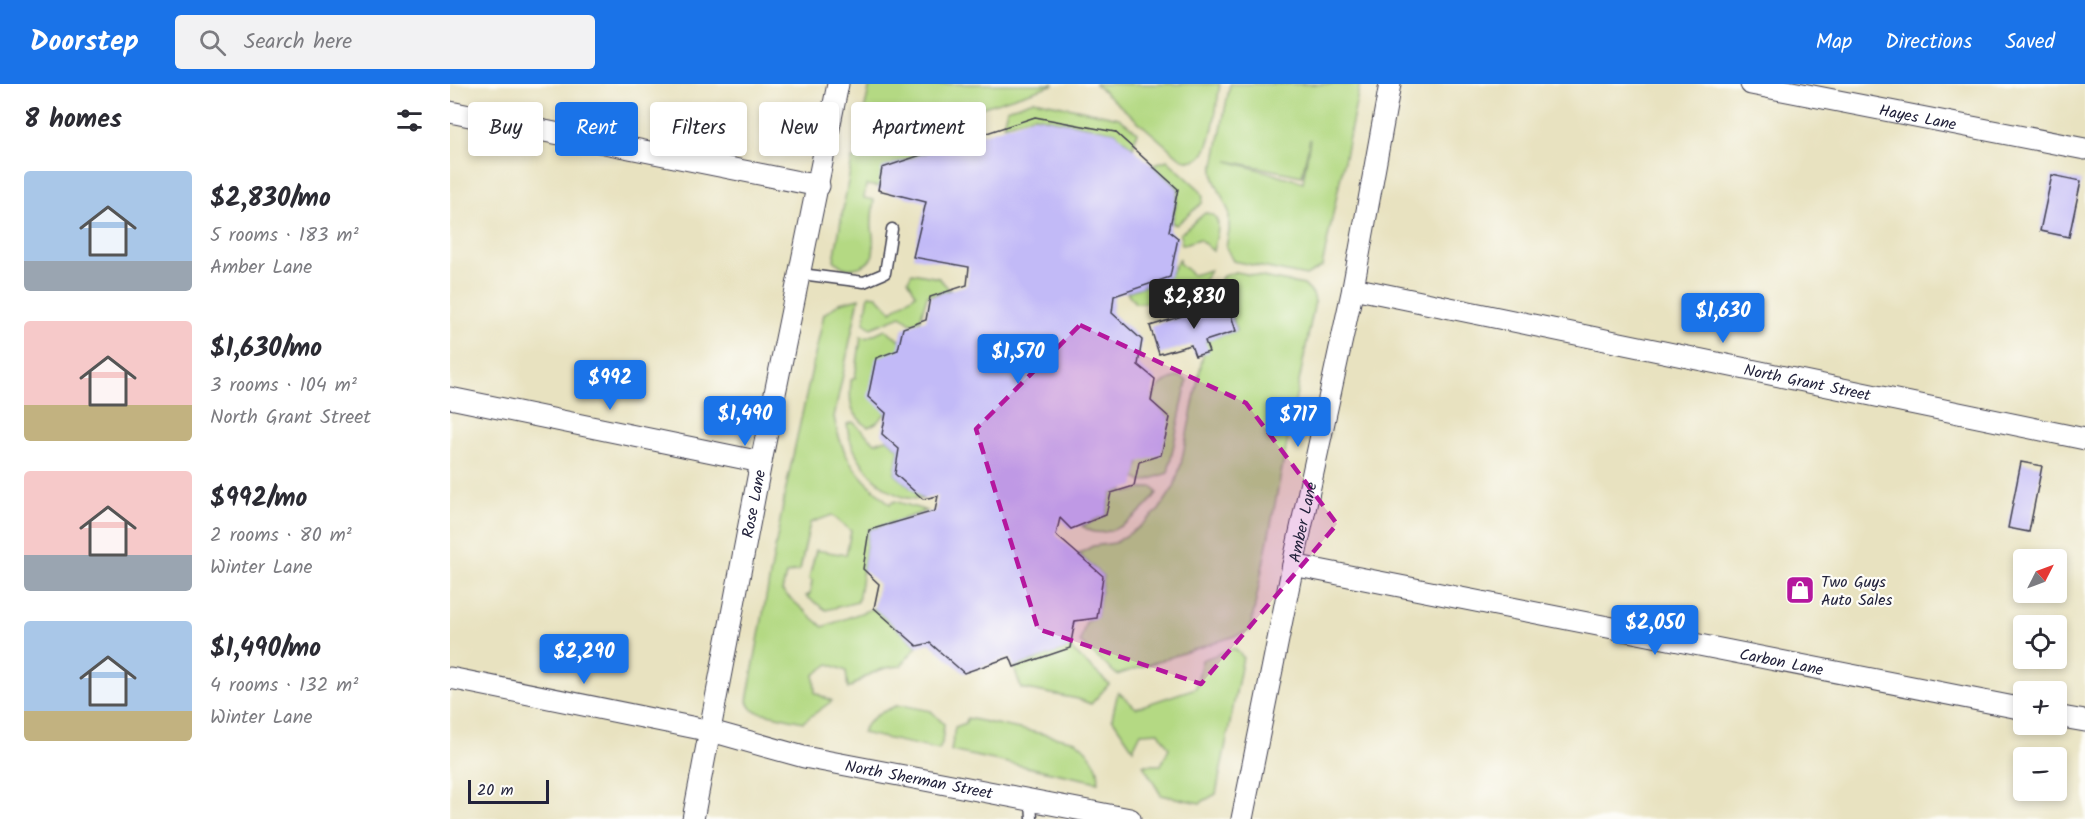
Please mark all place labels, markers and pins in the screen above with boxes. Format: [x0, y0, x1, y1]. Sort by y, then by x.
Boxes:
pin: $2,830 [1145, 279, 1243, 330]
pin: $1,630 [1674, 293, 1772, 344]
pin: $1,570 [969, 334, 1067, 385]
pin: $992 [574, 360, 646, 411]
pin: $1,490 [696, 396, 794, 447]
pin: $717 [1262, 397, 1334, 448]
place label: Two Guys Auto Sales [1821, 570, 1892, 613]
shop icon: Two Guys Auto Sales [1784, 574, 1816, 606]
pin: $2,050 [1606, 605, 1704, 656]
pin: $2,290 [535, 634, 633, 685]

